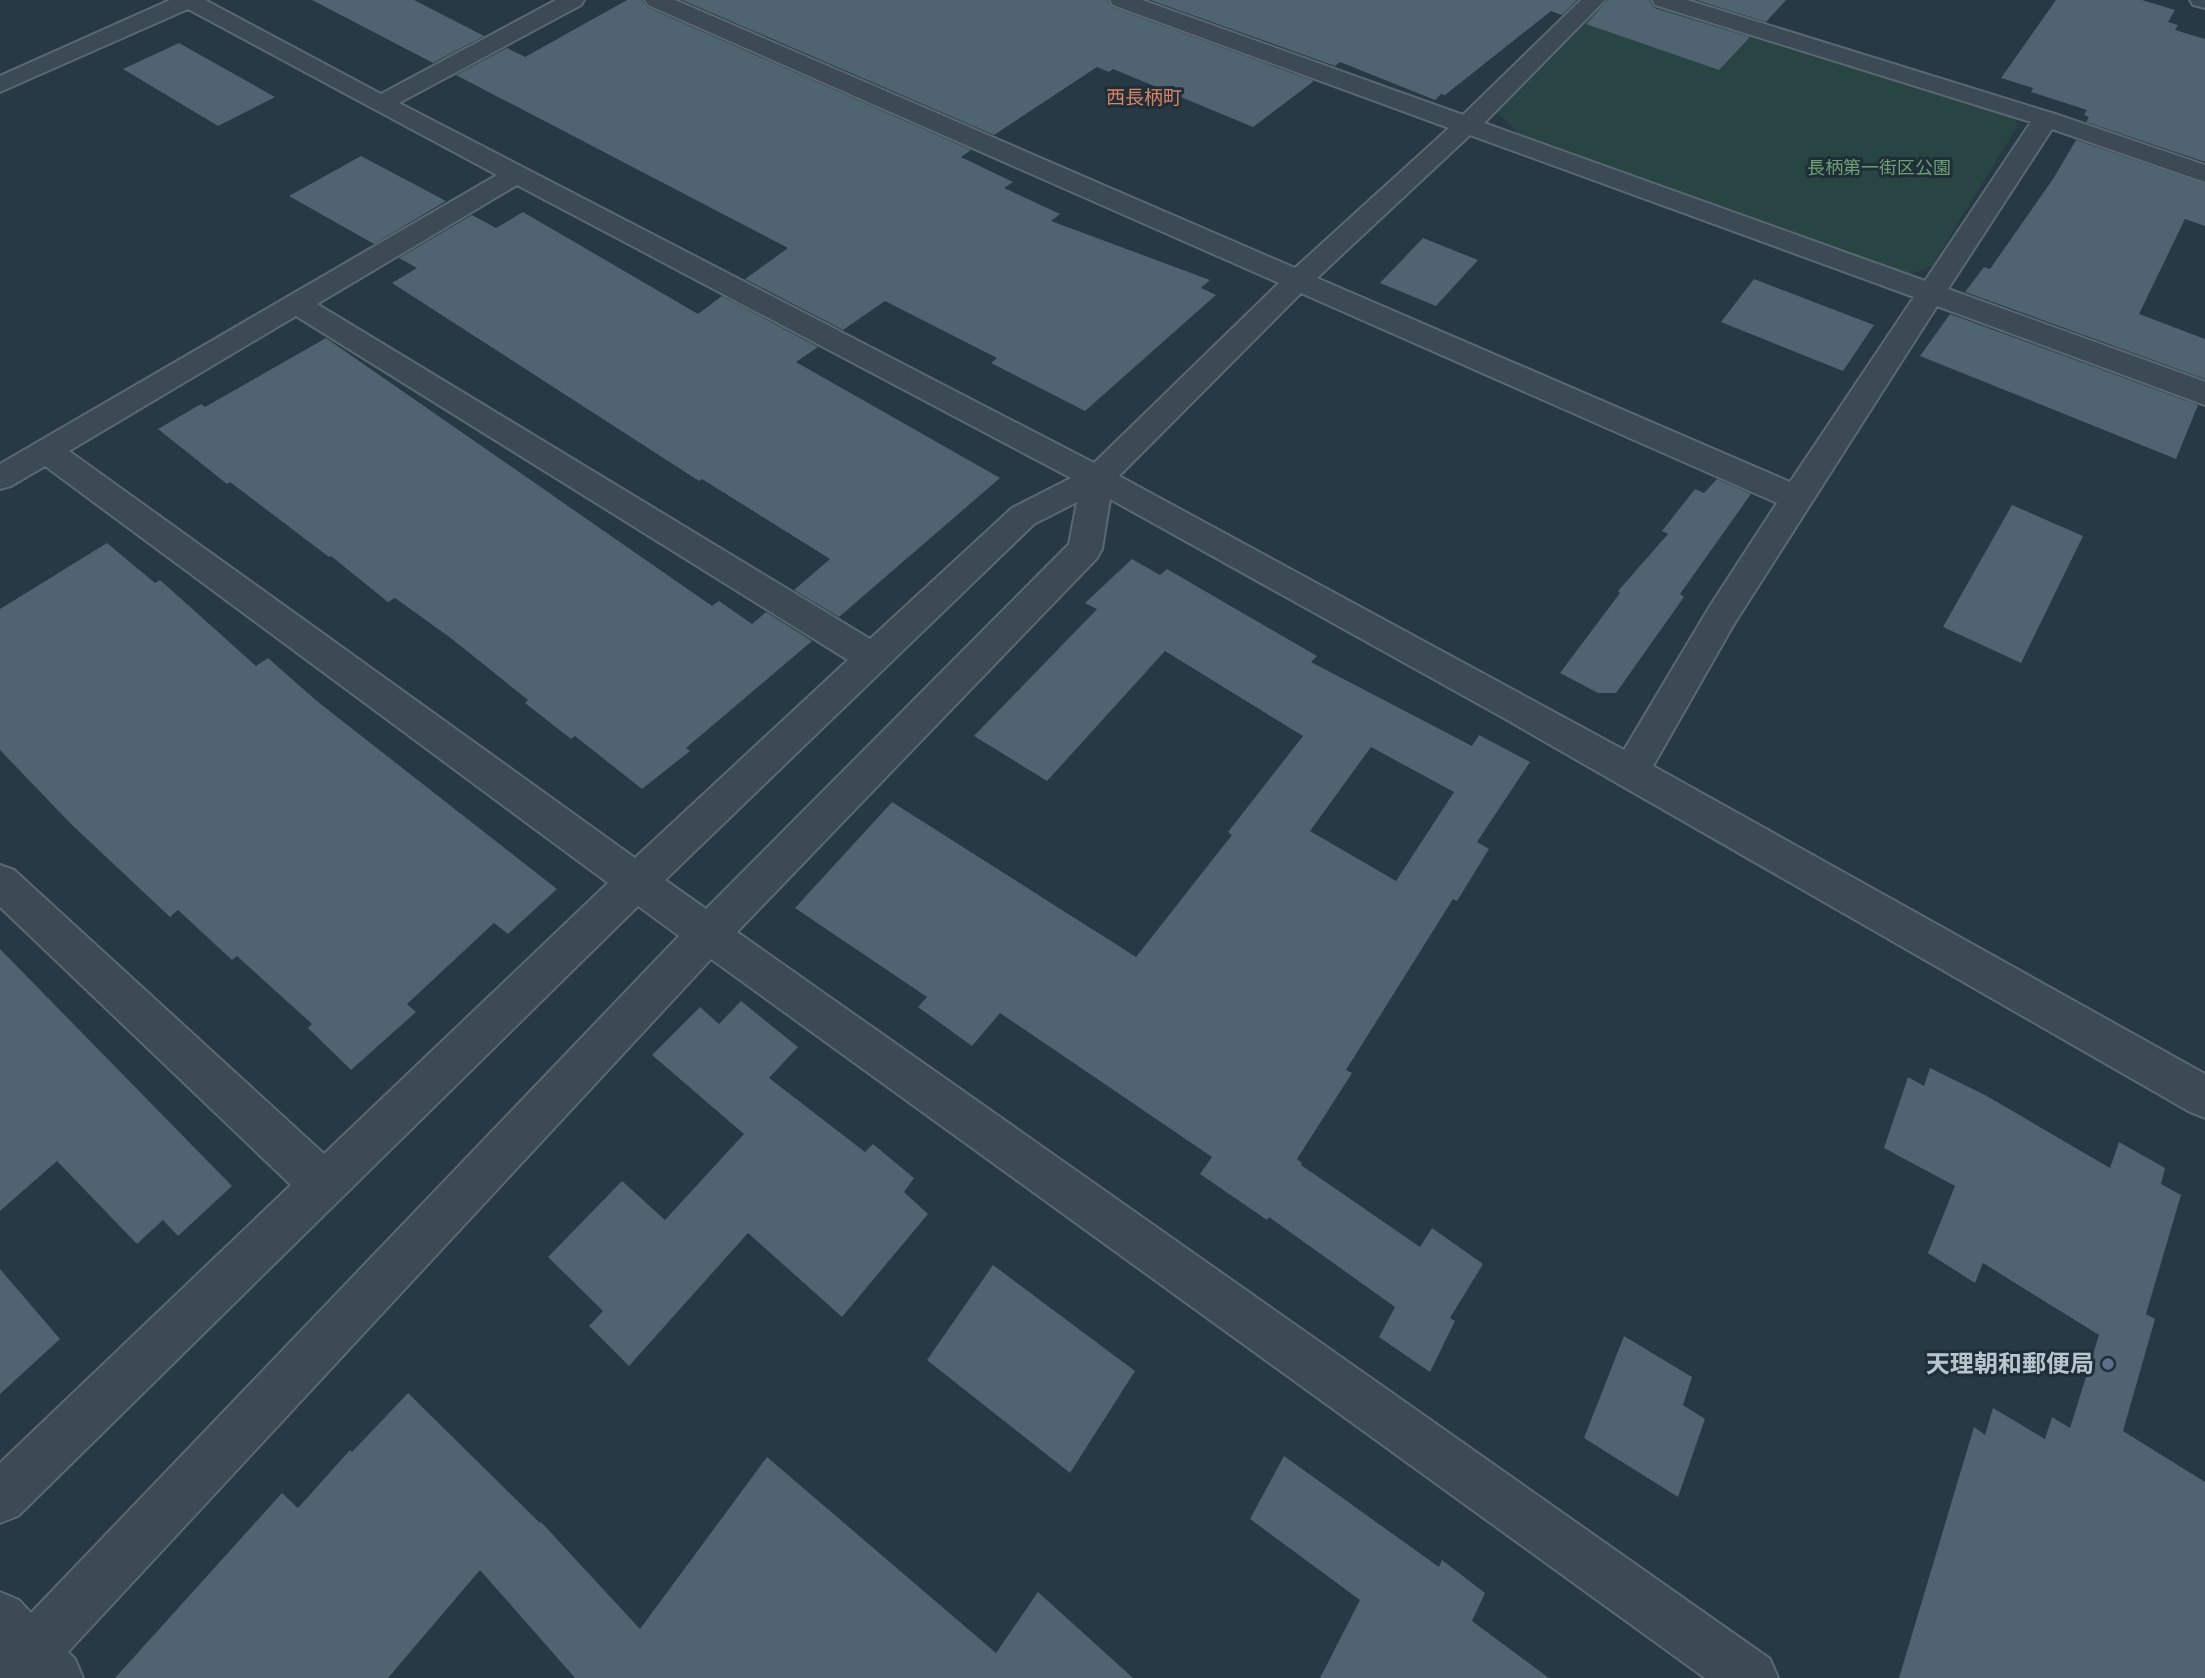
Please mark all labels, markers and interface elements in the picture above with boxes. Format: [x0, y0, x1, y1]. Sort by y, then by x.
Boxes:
district label: 西長柄町 [1106, 88, 1182, 108]
park label: 長柄第一街区公園 [1807, 158, 1951, 178]
place label: 天理朝和郵便局 [1926, 1351, 2094, 1377]
marker: 天理朝和郵便局 [2100, 1356, 2116, 1372]

